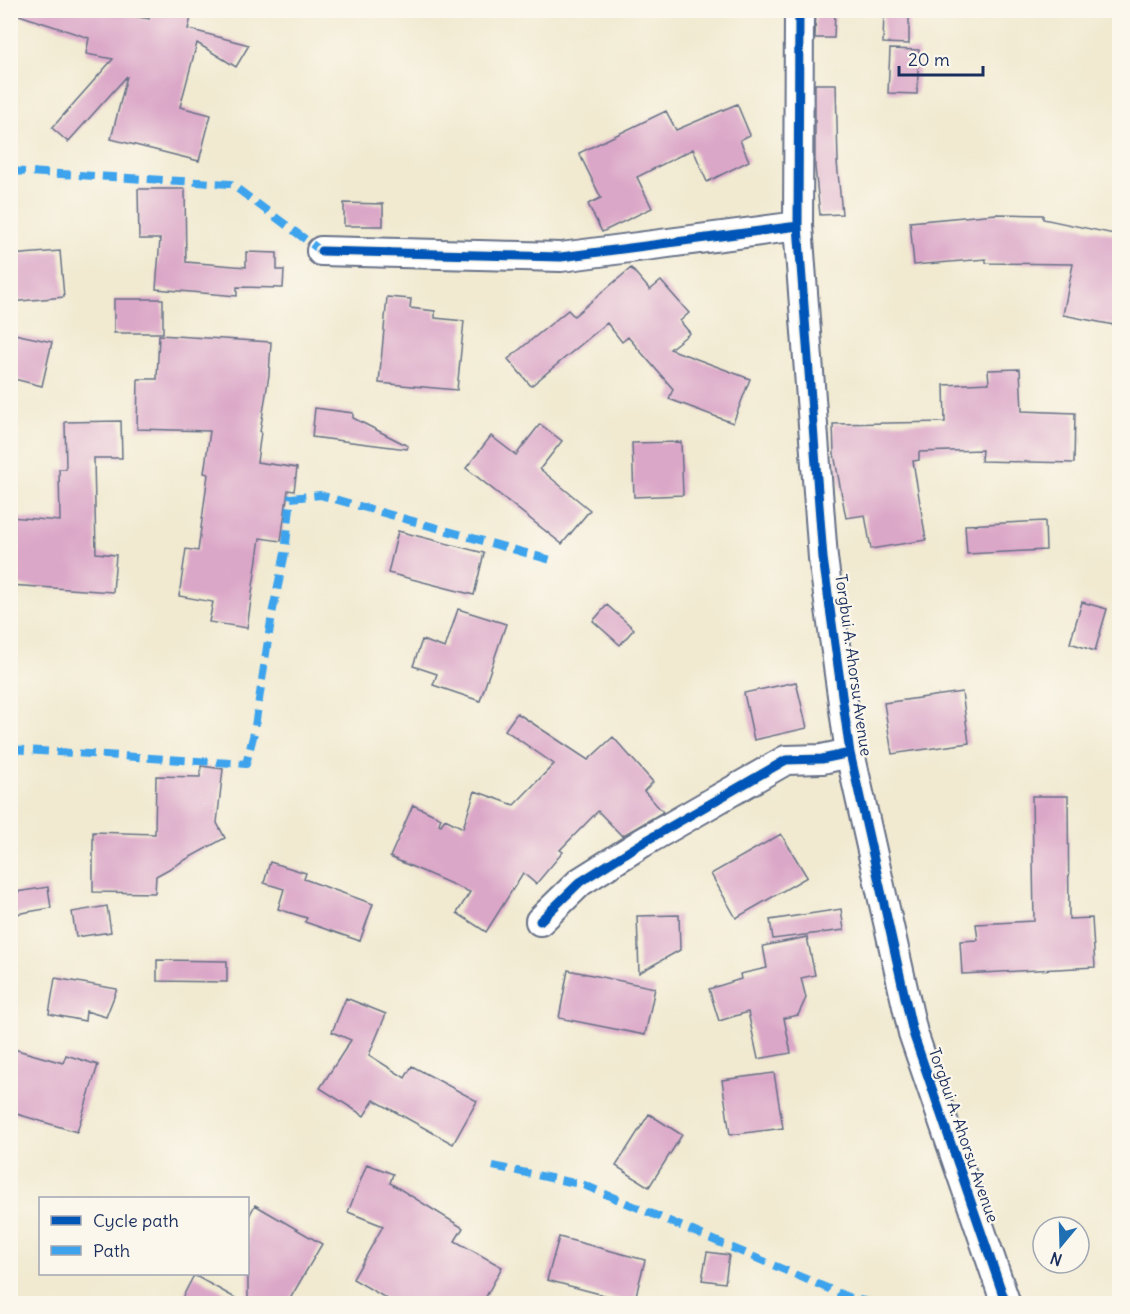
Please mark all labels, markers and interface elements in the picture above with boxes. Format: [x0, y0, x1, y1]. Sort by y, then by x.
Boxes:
scale bar [899, 39, 983, 77]
text: 20 m [908, 48, 950, 71]
street label: Torgbui A. Ahorsu Avenue [831, 573, 877, 757]
street label: Torgbui A. Ahorsu Avenue [925, 1045, 1003, 1225]
legend [39, 1197, 249, 1275]
text: Cycle path [93, 1209, 179, 1232]
north arrow [1031, 1215, 1091, 1275]
text: Path [93, 1239, 130, 1262]
text: N [1048, 1248, 1065, 1270]

